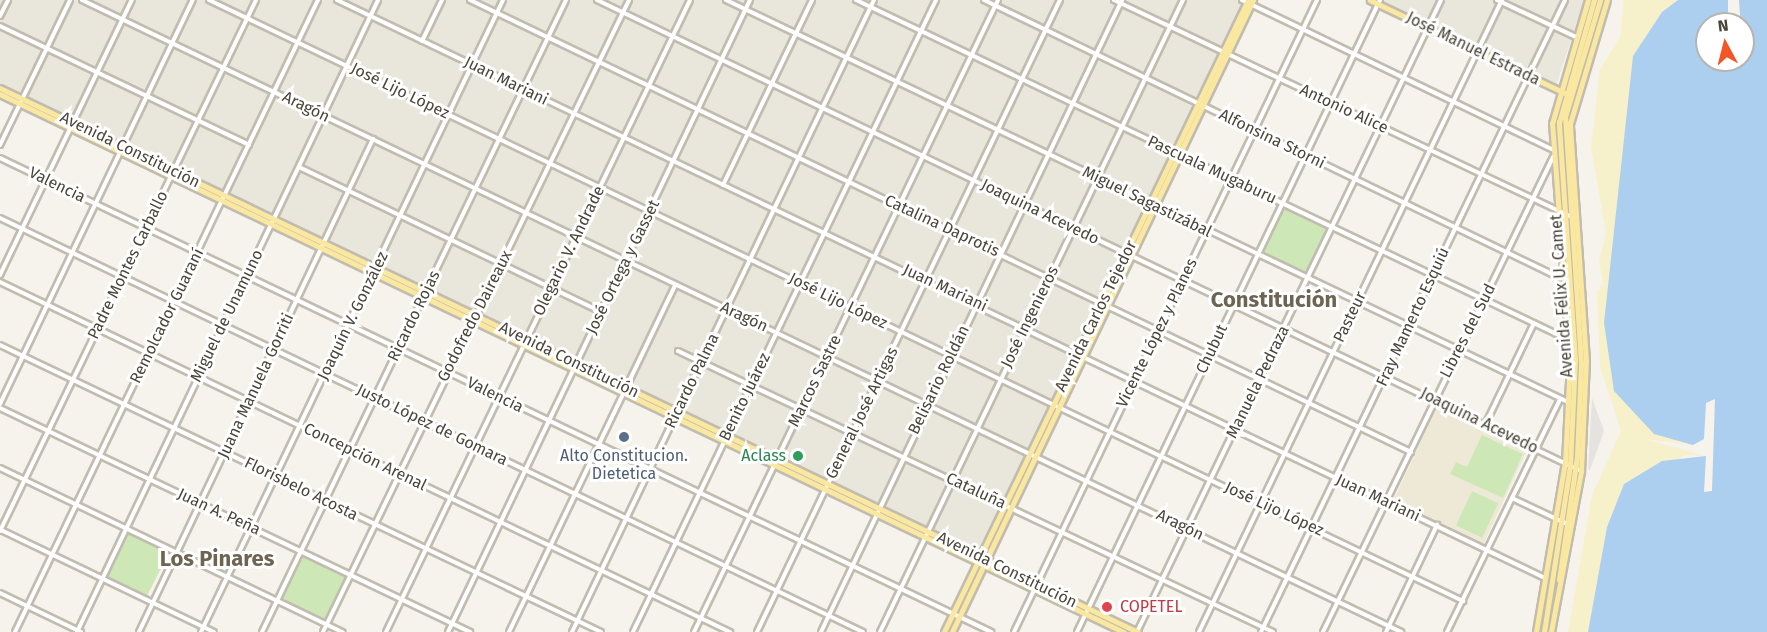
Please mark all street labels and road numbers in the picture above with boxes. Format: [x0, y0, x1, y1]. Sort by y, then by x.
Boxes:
street label: José Manuel Estrada [1403, 8, 1543, 90]
street label: Juan Mariani [461, 52, 551, 110]
street label: José Lijo López [348, 59, 452, 123]
street label: Antonio Alice [1297, 80, 1391, 138]
street label: Aragón [279, 87, 333, 127]
street label: Alfonsina Storni [1216, 105, 1328, 173]
street label: Avenida Constitución [57, 108, 203, 192]
street label: Pascuala Mugaburu [1144, 132, 1280, 208]
street label: Miguel Sagastizábal [1079, 162, 1215, 242]
street label: Valencia [26, 163, 88, 207]
street label: Joaquina Acevedo [978, 175, 1102, 249]
street label: Olegario V. Andrade [529, 183, 609, 319]
street label: Padre Montes Carballo [84, 188, 172, 342]
street label: Catalina Daprotis [882, 191, 1002, 261]
street label: José Ortega y Gasset [582, 197, 664, 337]
street label: Avenida Félix U. Camet [1547, 214, 1577, 378]
street label: Avenida Carlos Tejedor [1051, 237, 1141, 395]
street label: Remolcador Guaraní [126, 245, 208, 387]
street label: Fray Mamerto Esquiú [1372, 245, 1454, 389]
street label: Miguel de Unamuno [187, 247, 267, 385]
street label: Godofredo Daireaux [434, 247, 516, 385]
street label: Joaquín V. González [314, 249, 392, 383]
street label: Vicente López y Planes [1112, 255, 1202, 411]
street label: Juan Mariani [900, 260, 990, 316]
street label: José Ingenieros [997, 263, 1063, 371]
street label: Ricardo Rojas [384, 268, 444, 364]
street label: José Lijo López [786, 269, 890, 333]
street label: Libres del Sud [1436, 281, 1500, 381]
street label: Pasteur [1329, 288, 1371, 346]
street label: Aragón [717, 298, 771, 336]
street label: Juana Manuela Gorriti [214, 310, 298, 462]
street label: Avenida Constitución [496, 318, 642, 402]
street label: Chubut [1192, 321, 1232, 377]
street label: Belisario Roldán [904, 322, 974, 438]
street label: Manuela Pedraza [1222, 323, 1294, 441]
street label: Ricardo Palma [661, 330, 723, 432]
street label: Marcos Sastre [784, 332, 846, 430]
street label: General José Artigas [822, 344, 902, 482]
street label: Benito Juárez [715, 350, 775, 444]
street label: Valencia [464, 373, 526, 417]
street label: Justo López de Gomara [353, 380, 511, 470]
street label: Joaquina Acevedo [1417, 384, 1541, 458]
street label: Concepción Arenal [300, 419, 430, 495]
street label: Florisbelo Acosta [241, 453, 361, 525]
street label: Cataluña [943, 469, 1009, 513]
street label: Juan Mariani [1333, 470, 1423, 526]
street label: José Lijo López [1221, 478, 1327, 540]
street label: Juan A. Peña [174, 484, 264, 540]
street label: Aragón [1153, 505, 1207, 545]
street label: Avenida Constitución [934, 528, 1080, 612]

